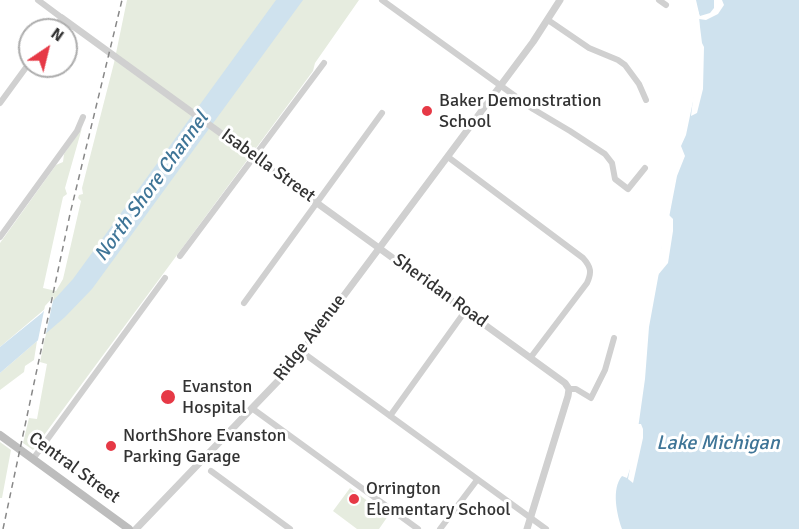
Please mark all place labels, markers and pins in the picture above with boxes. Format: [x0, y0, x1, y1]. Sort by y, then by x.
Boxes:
place label: Baker Demonstration School [439, 90, 602, 132]
marker: Baker Demonstration School [420, 104, 434, 118]
place label: Evanston Hospital [182, 376, 252, 418]
marker: Evanston Hospital [159, 388, 177, 406]
place label: NorthShore Evanston Parking Garage [123, 425, 286, 468]
marker: NorthShore Evanston Parking Garage [104, 439, 118, 453]
place label: Orrington Elementary School [366, 478, 511, 520]
marker: Orrington Elementary School [347, 492, 361, 506]

